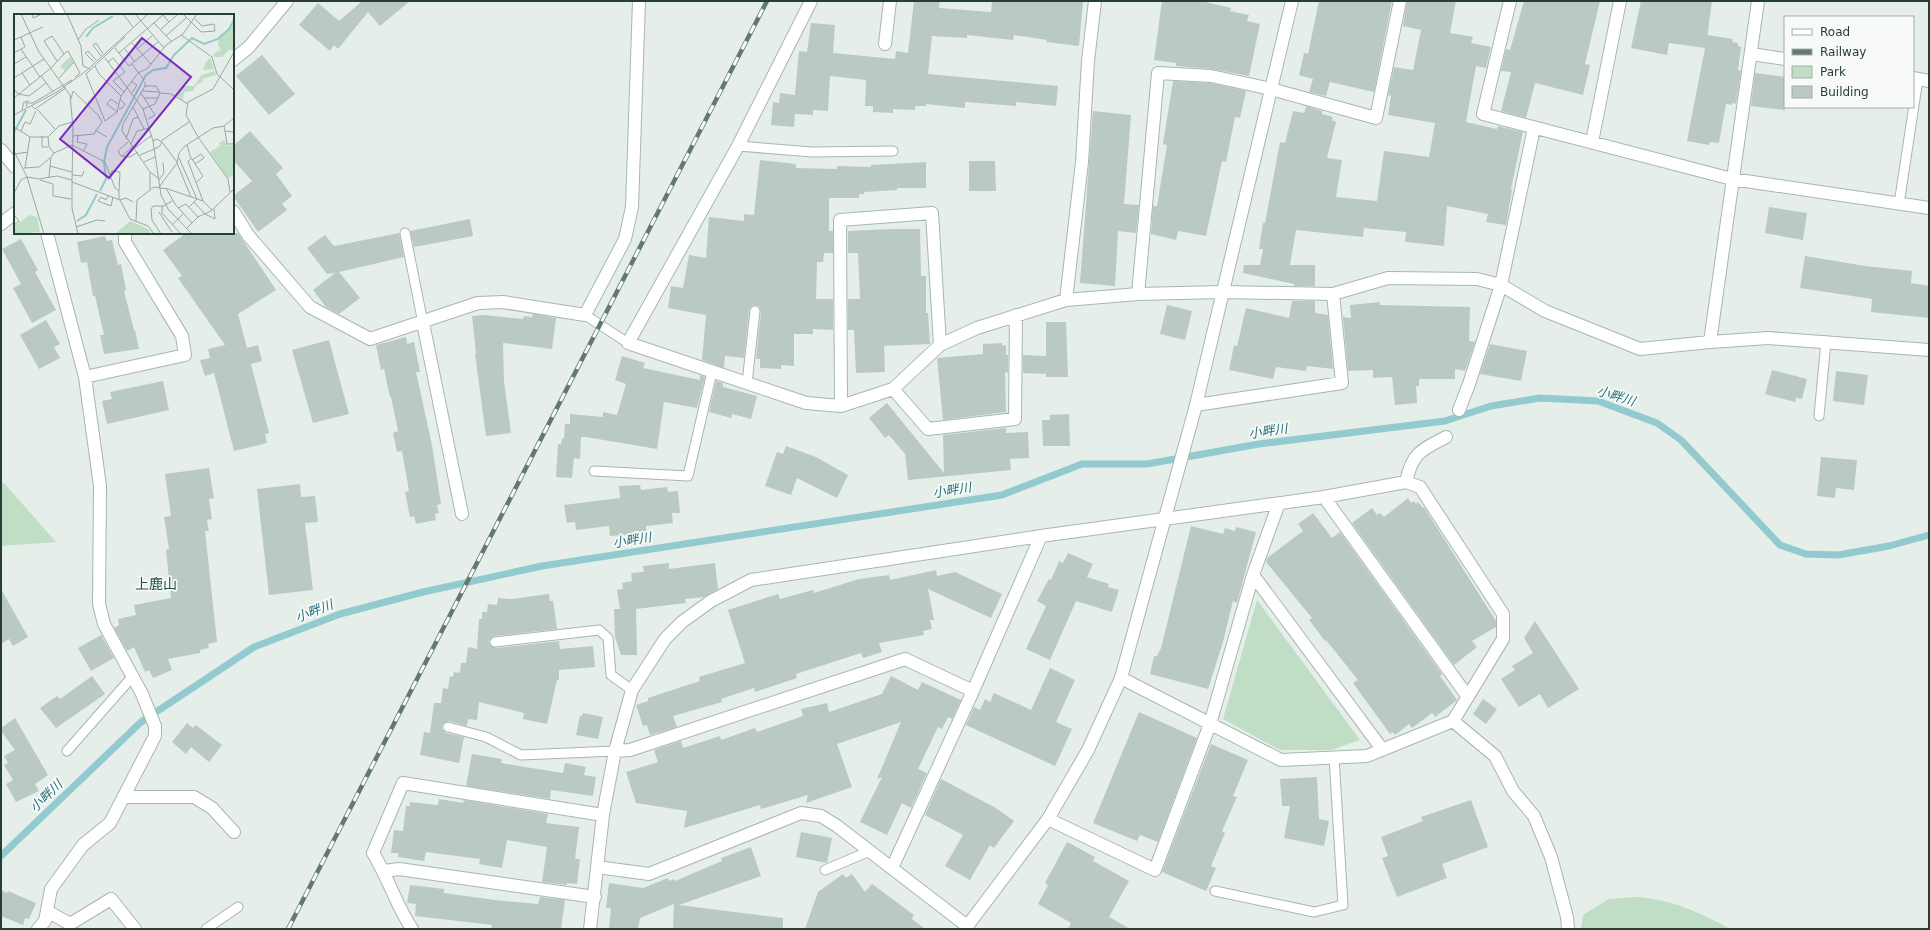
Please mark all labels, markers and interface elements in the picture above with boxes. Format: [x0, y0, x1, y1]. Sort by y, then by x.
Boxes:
inset map [14, 14, 234, 234]
legend [1784, 16, 1914, 108]
text: Road [1820, 25, 1850, 39]
text: Railway [1820, 45, 1866, 59]
text: Park [1820, 65, 1846, 79]
text: Building [1820, 85, 1869, 99]
water label: 小畔川 [1595, 383, 1639, 409]
water label: 小畔川 [1248, 421, 1290, 441]
water label: 小畔川 [932, 479, 974, 500]
water label: 小畔川 [612, 529, 654, 550]
district label: 上鹿山 [135, 576, 177, 592]
water label: 小畔川 [293, 596, 337, 625]
water label: 小畔川 [27, 776, 67, 815]

